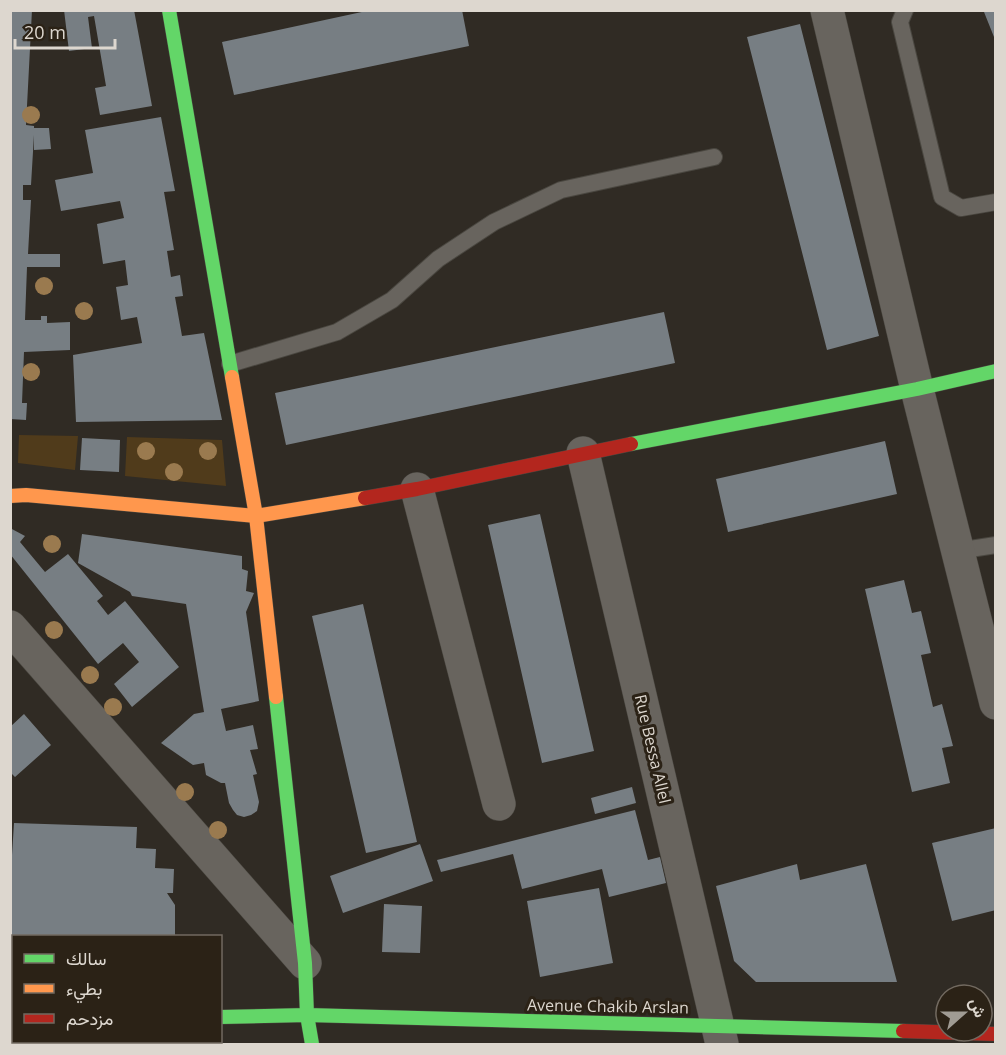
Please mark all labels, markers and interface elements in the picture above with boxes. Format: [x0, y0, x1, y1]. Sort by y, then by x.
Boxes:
scale bar [15, 12, 116, 50]
text: 20 m [24, 20, 66, 44]
street label: Rue Bessa Allel [630, 692, 676, 806]
legend [12, 935, 222, 1043]
text: سالك [66, 946, 106, 970]
text: بطيء [66, 976, 102, 1004]
north arrow [934, 983, 994, 1043]
street label: Avenue Chakib Arslan [527, 994, 689, 1018]
text: ش [964, 995, 992, 1021]
text: مزدحم [66, 1006, 113, 1031]

